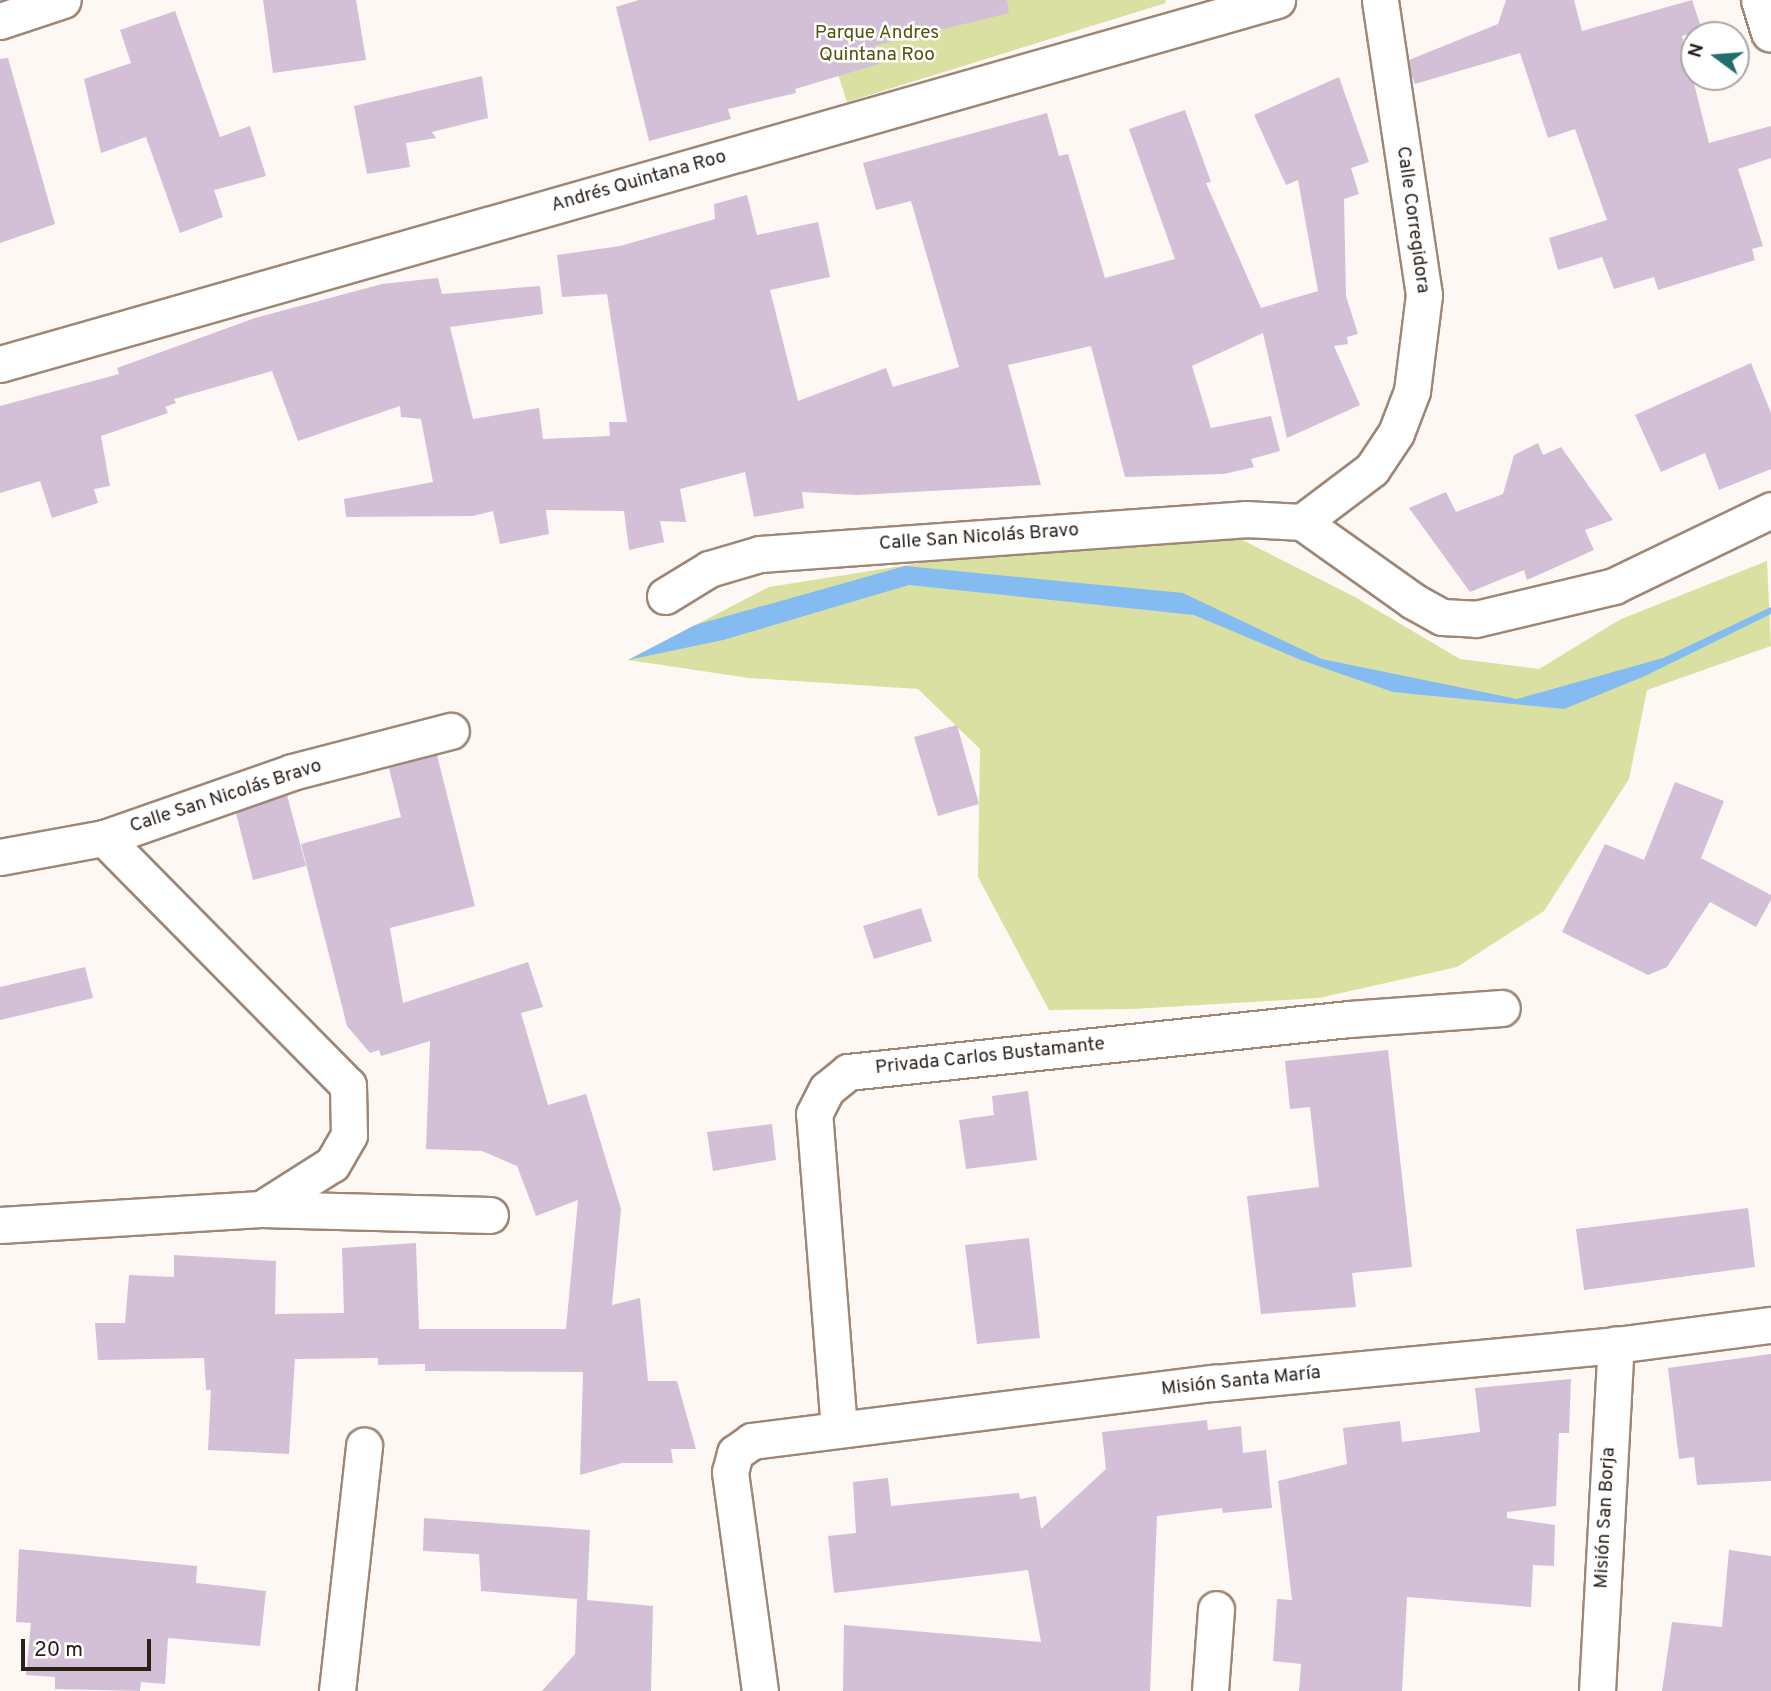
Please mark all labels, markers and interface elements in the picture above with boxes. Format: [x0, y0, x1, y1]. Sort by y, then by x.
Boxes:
north arrow [1680, 21, 1750, 91]
park label: Parque Andres Quintana Roo [814, 23, 940, 67]
text: N [1683, 41, 1710, 61]
street label: Calle Corregidora [1390, 145, 1434, 295]
street label: Andrés Quintana Roo [549, 146, 729, 218]
street label: Calle San Nicolás Bravo [878, 520, 1080, 556]
street label: Calle San Nicolás Bravo [127, 755, 325, 839]
street label: Privada Carlos Bustamante [874, 1034, 1106, 1080]
street label: Misión Santa María [1160, 1362, 1322, 1402]
street label: Misión San Borja [1591, 1447, 1621, 1589]
scale bar [24, 1624, 154, 1668]
text: 20 m [34, 1637, 83, 1664]

